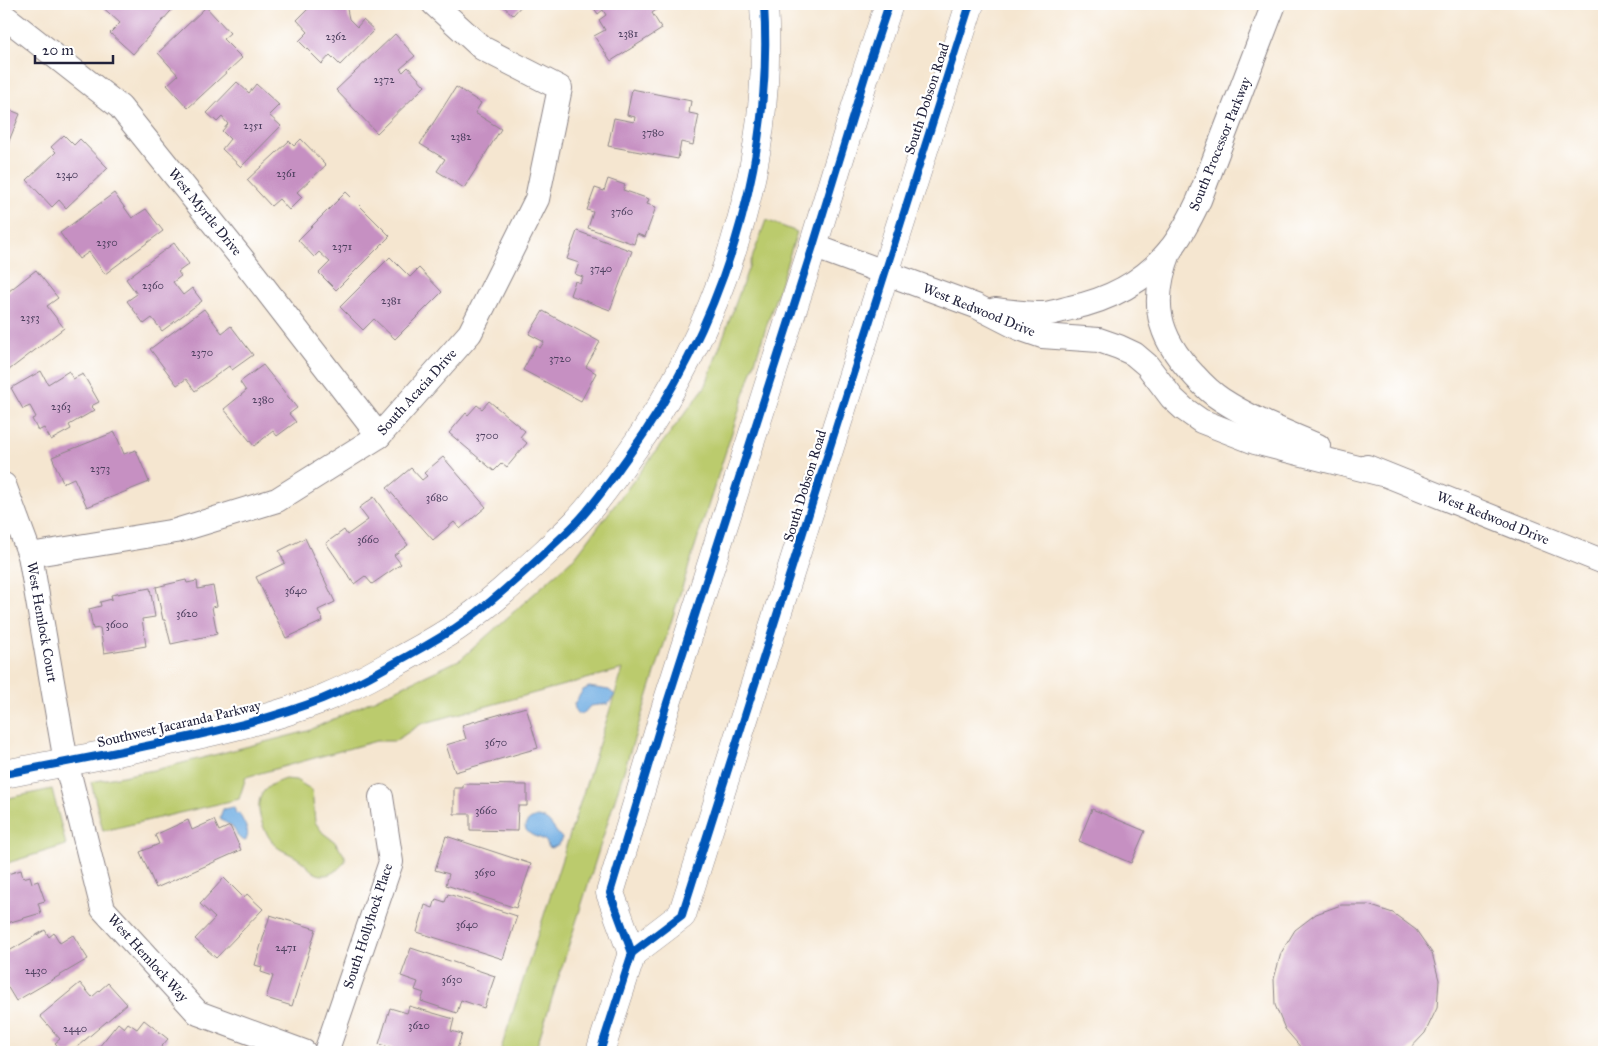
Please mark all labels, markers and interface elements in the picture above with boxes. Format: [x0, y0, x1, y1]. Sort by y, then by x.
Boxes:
house number: 2381 [618, 27, 638, 40]
house number: 2362 [326, 30, 347, 43]
scale bar [35, 32, 112, 64]
text: 20 m [42, 41, 74, 59]
street label: South Dobson Road [901, 41, 953, 157]
house number: 2372 [373, 73, 395, 86]
street label: South Processor Parkway [1185, 74, 1255, 213]
house number: 2351 [243, 119, 263, 132]
house number: 3780 [642, 126, 664, 139]
house number: 2382 [450, 130, 472, 143]
street label: West Myrtle Drive [165, 165, 246, 259]
house number: 2361 [276, 167, 296, 180]
house number: 2340 [56, 168, 78, 181]
house number: 3760 [611, 205, 633, 218]
house number: 2350 [96, 236, 118, 249]
house number: 2371 [332, 240, 352, 253]
house number: 3740 [590, 262, 612, 275]
house number: 2360 [142, 279, 164, 292]
street label: West Redwood Drive [920, 280, 1038, 340]
house number: 2381 [381, 294, 401, 307]
house number: 2353 [20, 311, 40, 324]
street label: South Acacia Drive [374, 345, 460, 439]
house number: 2370 [191, 346, 213, 359]
house number: 3720 [549, 352, 571, 365]
house number: 2380 [252, 393, 274, 406]
house number: 2363 [51, 400, 71, 413]
street label: South Dobson Road [780, 428, 830, 544]
house number: 3700 [475, 429, 499, 442]
house number: 2373 [90, 462, 110, 475]
street label: West Redwood Drive [1434, 488, 1552, 548]
house number: 3680 [426, 491, 448, 504]
house number: 3660 [357, 533, 379, 546]
street label: West Hemlock Court [23, 561, 61, 684]
house number: 3640 [285, 584, 307, 597]
house number: 3620 [176, 607, 198, 620]
house number: 3600 [106, 618, 128, 631]
street label: Southwest Jacaranda Parkway [95, 697, 263, 752]
house number: 3670 [485, 736, 507, 749]
house number: 3660 [475, 804, 497, 817]
street label: South Hollyhock Place [340, 861, 396, 991]
house number: 3650 [474, 866, 496, 879]
street label: West Hemlock Way [104, 911, 192, 1006]
house number: 3640 [456, 918, 478, 931]
house number: 2471 [275, 941, 297, 954]
house number: 2430 [25, 964, 47, 977]
house number: 3630 [442, 973, 462, 986]
house number: 3620 [408, 1019, 430, 1032]
house number: 2440 [63, 1022, 87, 1035]

